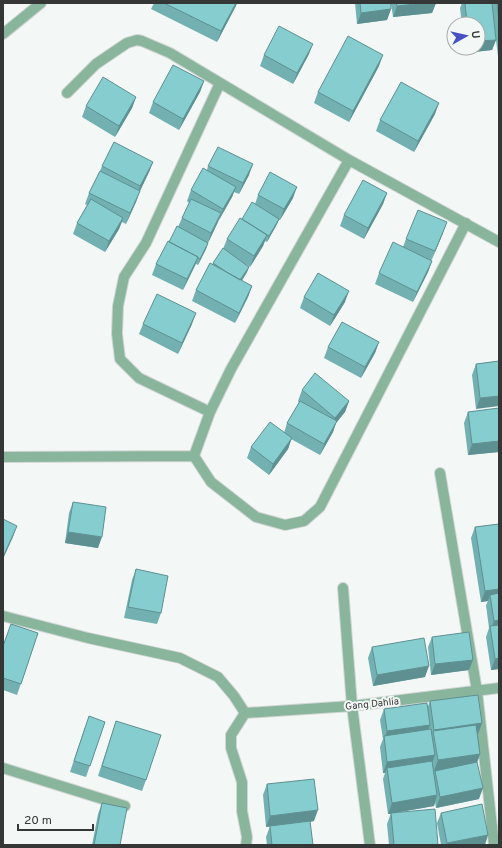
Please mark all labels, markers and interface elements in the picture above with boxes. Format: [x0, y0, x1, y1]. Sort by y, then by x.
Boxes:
north arrow [446, 16, 486, 56]
text: U [467, 30, 482, 40]
street label: Gang Dahlia [345, 695, 400, 714]
scale bar [18, 806, 93, 832]
text: 20 m [24, 813, 52, 829]

